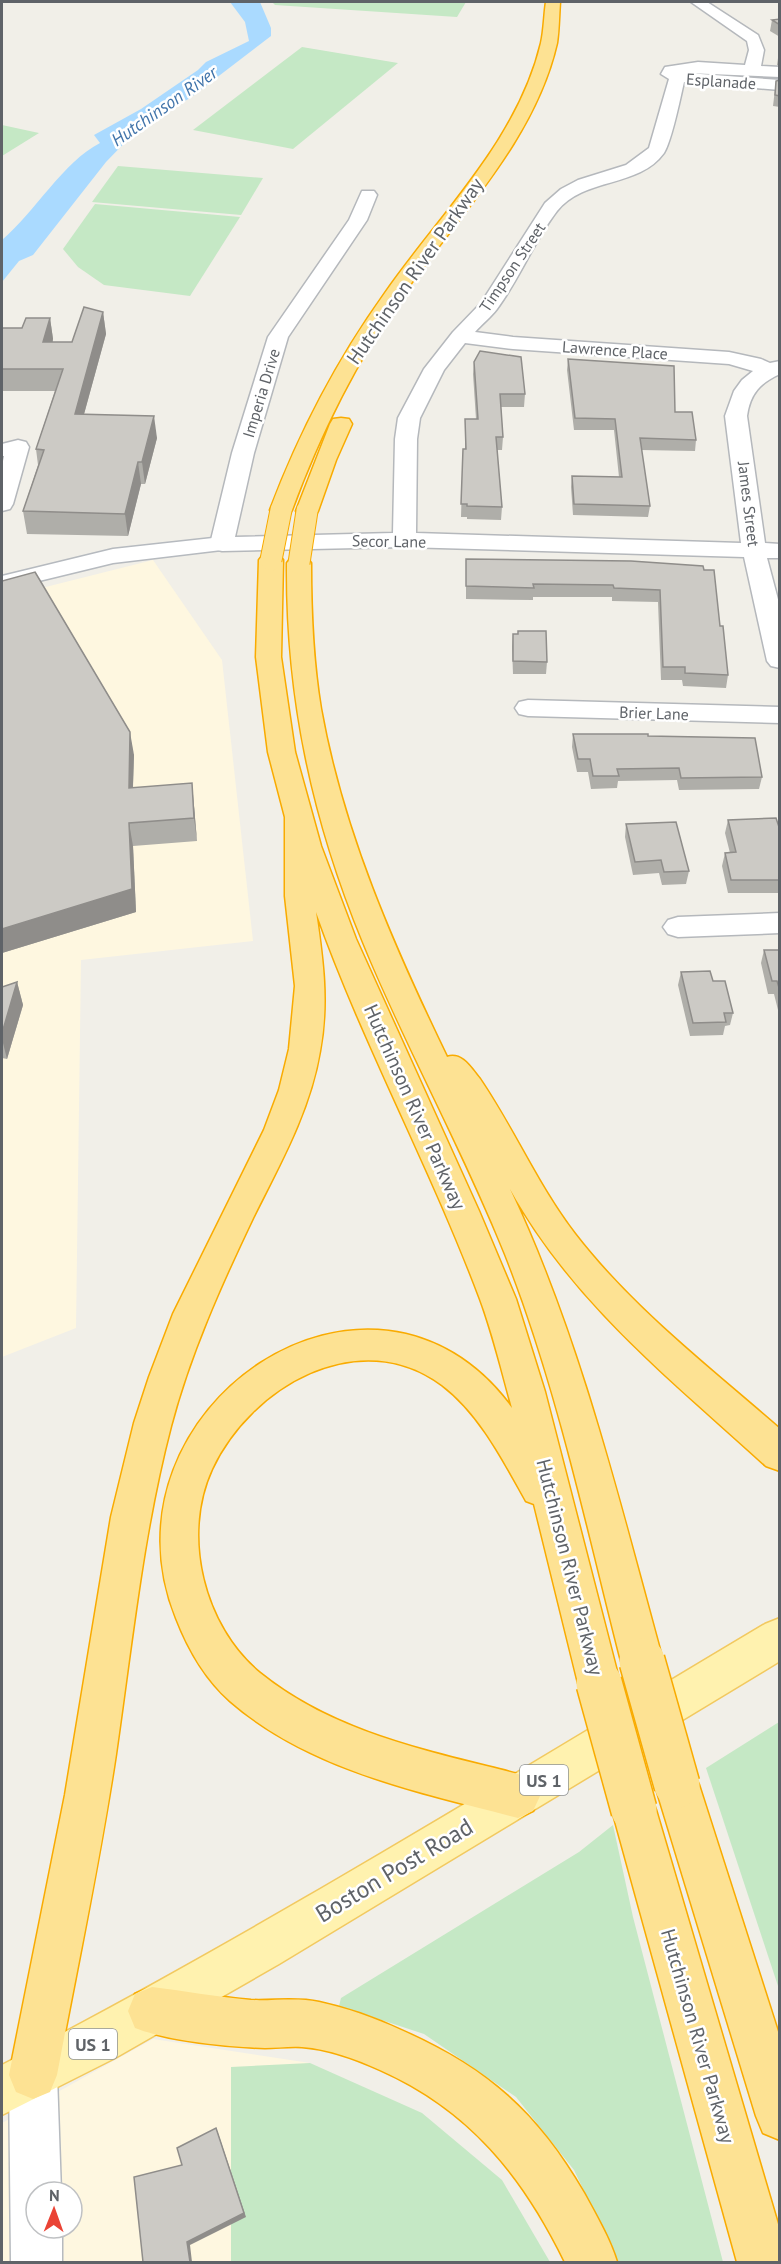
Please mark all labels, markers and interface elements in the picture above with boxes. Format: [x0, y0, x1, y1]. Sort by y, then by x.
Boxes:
water label: Hutchinson River [106, 60, 222, 151]
street label: Esplanade [685, 69, 757, 93]
street label: Hutchinson River Parkway [341, 172, 490, 369]
street label: Timpson Street [475, 218, 550, 316]
street label: Lawrence Place [562, 336, 668, 364]
street label: Imperia Drive [238, 346, 284, 440]
street label: James Street [734, 459, 764, 548]
street label: Secor Lane [352, 530, 426, 552]
street label: Brier Lane [619, 702, 689, 724]
street label: Hutchinson River Parkway [358, 1000, 472, 1214]
street label: Hutchinson River Parkway [531, 1456, 610, 1679]
road number: US 1 [520, 1765, 568, 1795]
street label: Boston Post Road [310, 1811, 478, 1929]
street label: Hutchinson River Parkway [655, 1926, 741, 2147]
road number: US 1 [69, 2029, 117, 2059]
north arrow [24, 2180, 84, 2240]
text: N [49, 2185, 60, 2205]

